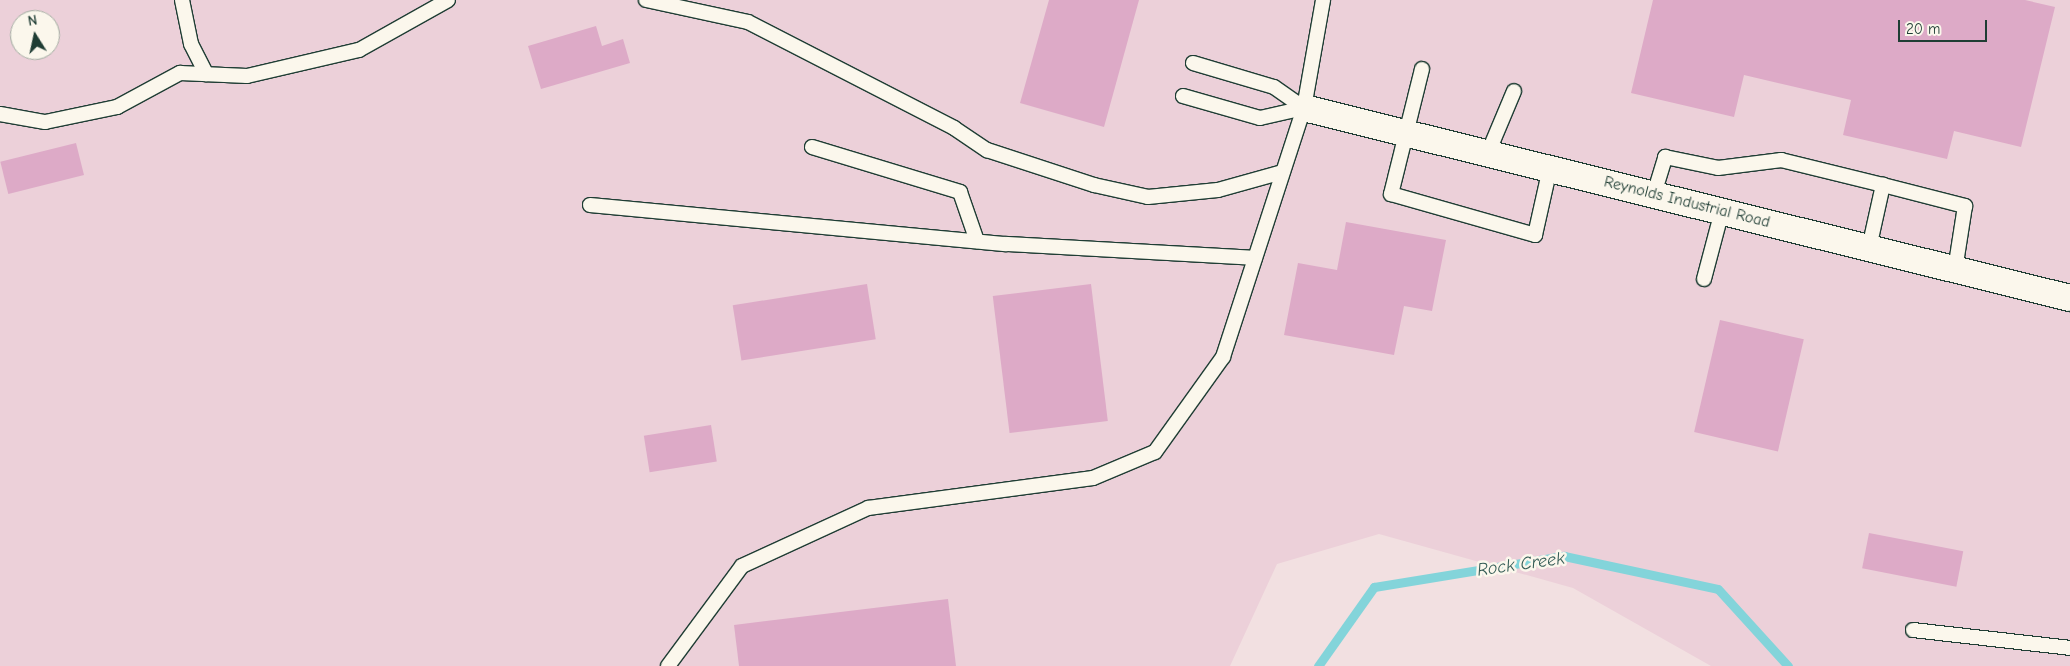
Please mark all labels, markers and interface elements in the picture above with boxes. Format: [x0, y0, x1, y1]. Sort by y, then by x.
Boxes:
north arrow [10, 10, 60, 60]
scale bar [1900, 10, 1989, 42]
text: N [26, 12, 38, 30]
text: 20 m [1906, 20, 1940, 38]
street label: Reynolds Industrial Road [1602, 172, 1772, 232]
water label: Rock Creek [1476, 548, 1566, 582]

